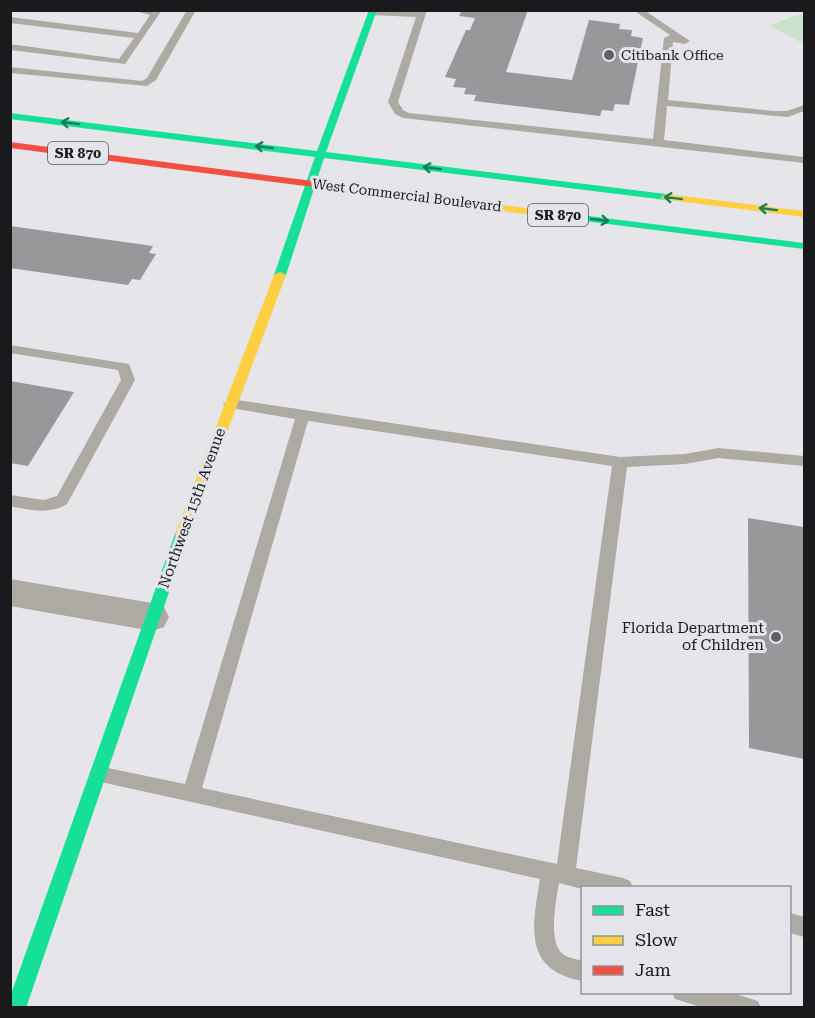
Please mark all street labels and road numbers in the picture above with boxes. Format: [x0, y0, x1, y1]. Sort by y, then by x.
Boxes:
road number: SR 870 [48, 142, 108, 164]
street label: West Commercial Boulevard [311, 175, 503, 215]
road number: SR 870 [528, 204, 588, 226]
street label: Northwest 15th Avenue [155, 425, 229, 591]

